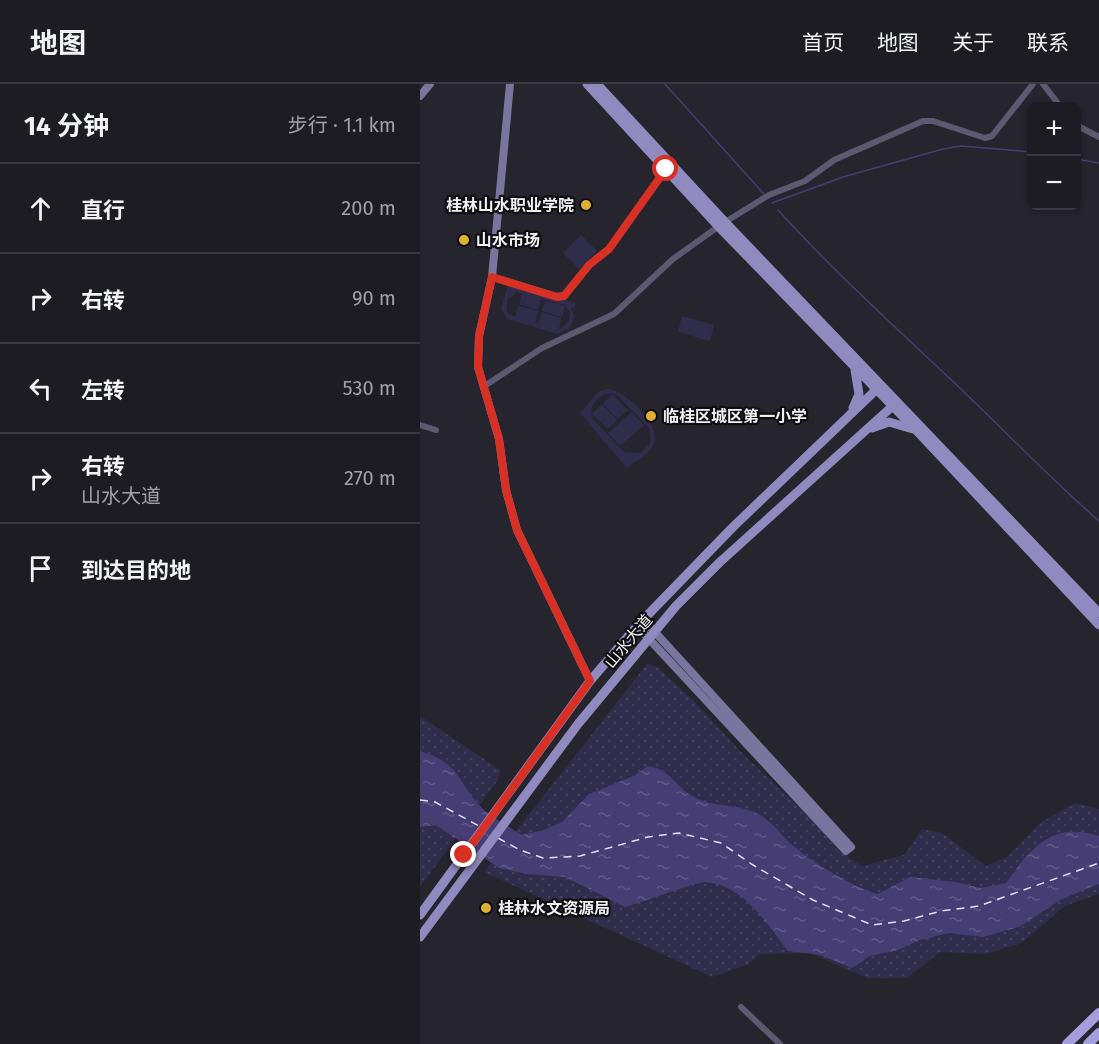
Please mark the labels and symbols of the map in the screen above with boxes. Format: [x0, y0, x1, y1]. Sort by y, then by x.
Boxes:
route start [652, 155, 678, 181]
place label: 桂林山水职业学院 [446, 196, 574, 215]
marker: 桂林山水职业学院 [579, 198, 593, 212]
place label: 山水市场 [476, 231, 540, 250]
marker: 山水市场 [457, 233, 471, 247]
place label: 临桂区城区第一小学 [663, 407, 807, 426]
marker: 临桂区城区第一小学 [644, 409, 658, 423]
street label: 山水大道 [601, 611, 656, 672]
route end [450, 841, 476, 867]
place label: 桂林水文资源局 [498, 899, 610, 918]
marker: 桂林水文资源局 [479, 901, 493, 915]

